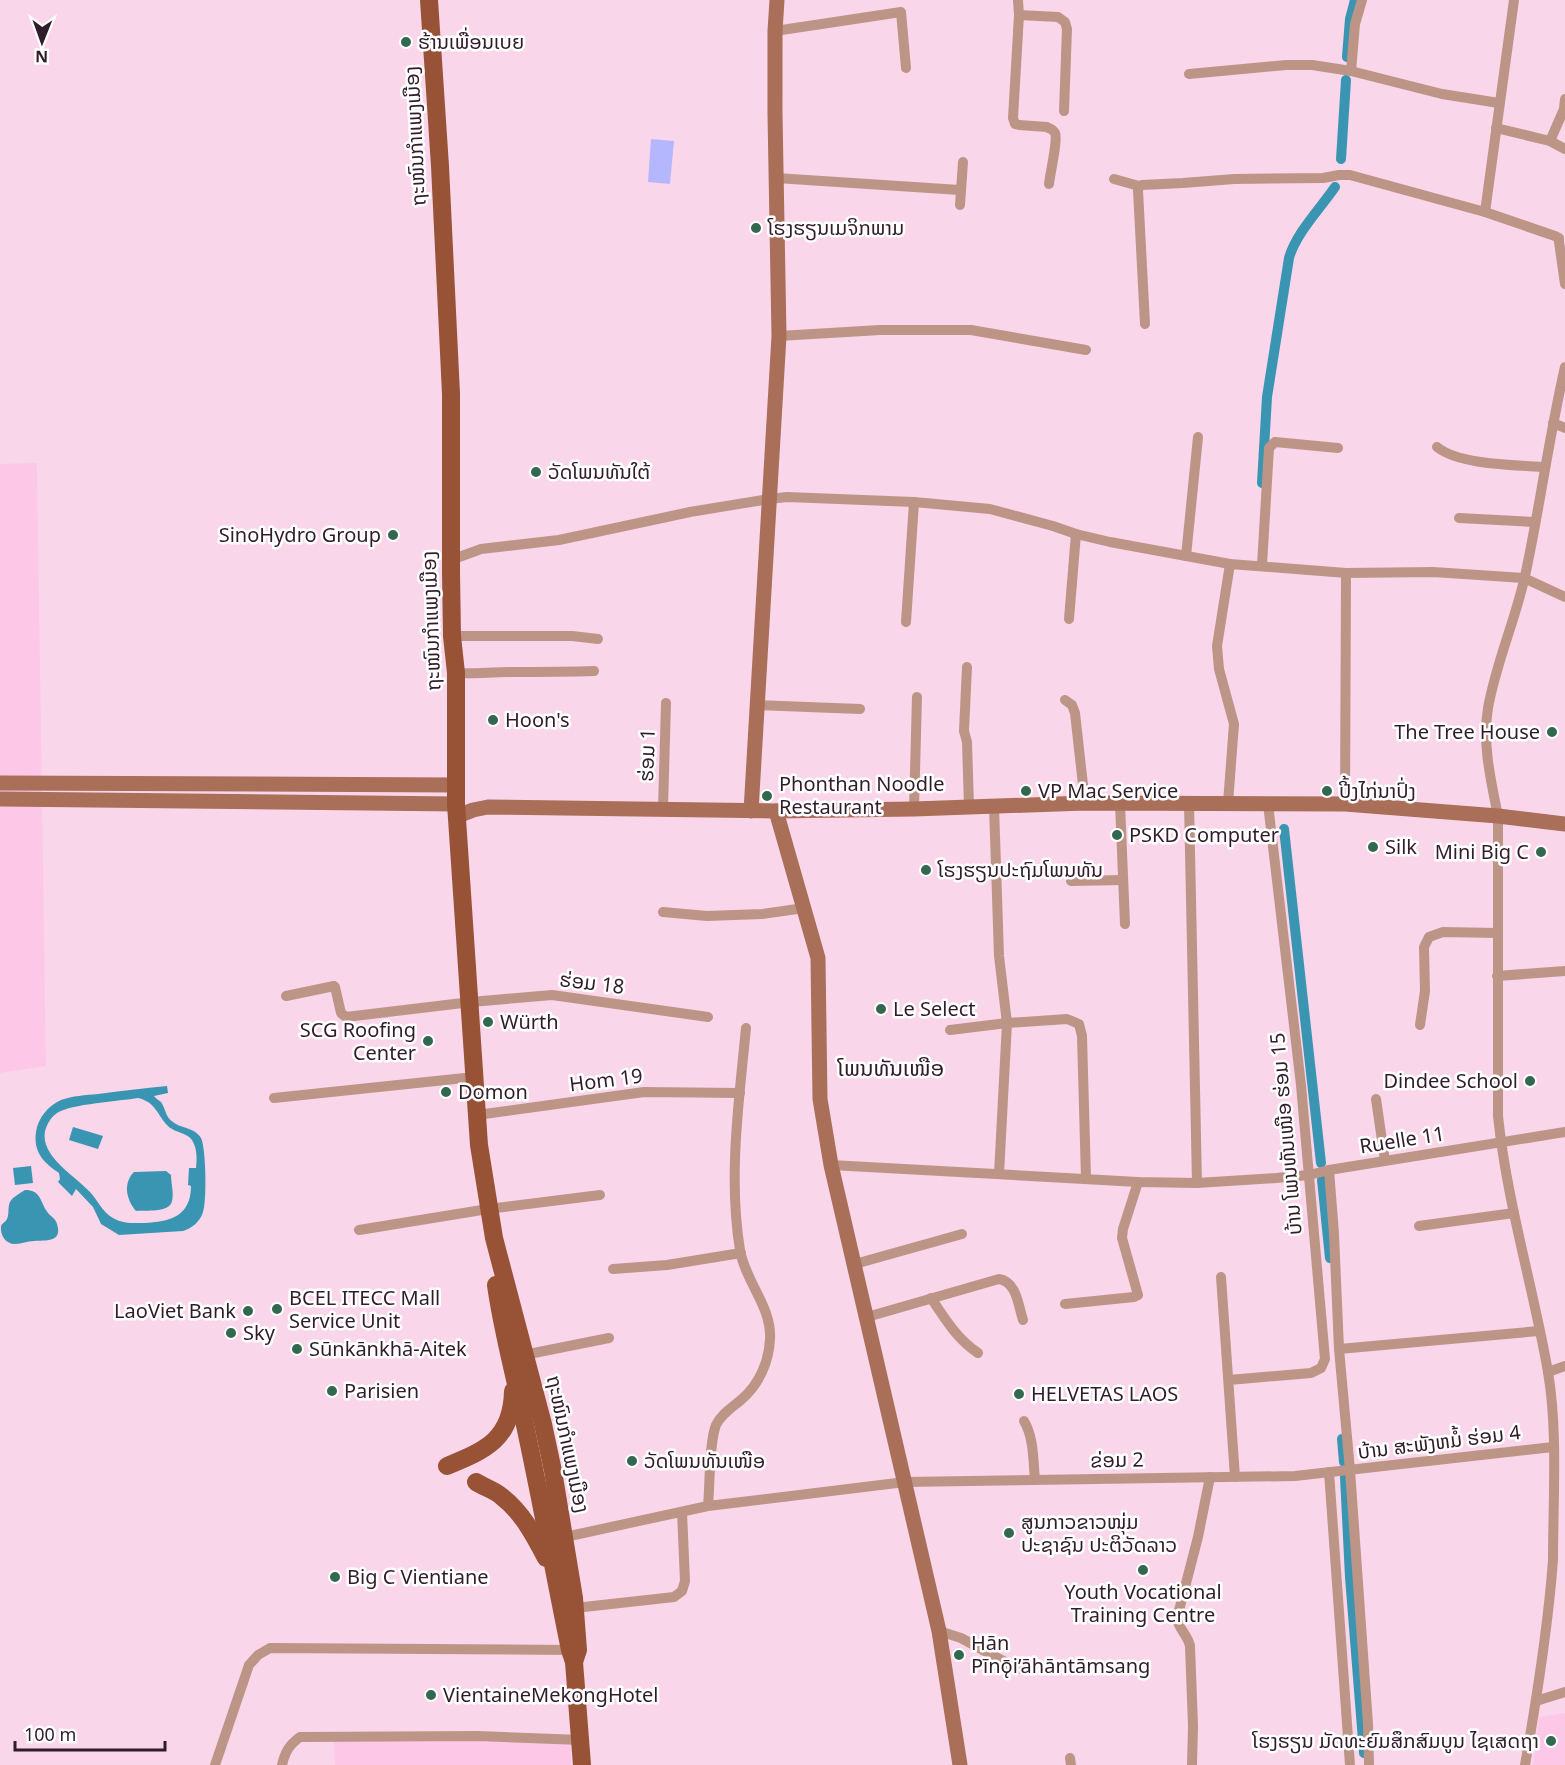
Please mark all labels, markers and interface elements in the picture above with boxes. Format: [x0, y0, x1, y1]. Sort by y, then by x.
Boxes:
north arrow [12, 12, 72, 72]
place label: ຮ້ານເພື່ອນເບຍ [418, 27, 524, 55]
marker: ຮ້ານເພື່ອນເບຍ [399, 35, 413, 49]
text: N [35, 46, 48, 68]
street label: ຖະໜົນກຳແພງເມືອງ [397, 65, 432, 207]
place label: ໂຮງຮຽນເມຈິກພາມ [767, 214, 904, 241]
marker: ໂຮງຮຽນເມຈິກພາມ [749, 221, 763, 235]
place label: ວັດໂພນທັນໃຕ້ [548, 458, 650, 485]
marker: ວັດໂພນທັນໃຕ້ [529, 465, 543, 479]
place label: SinoHydro Group [219, 521, 381, 548]
marker: SinoHydro Group [386, 528, 400, 542]
street label: ຖະໜົນກຳແພງເມືອງ [415, 550, 446, 692]
place label: Hoon's [505, 706, 570, 733]
marker: Hoon's [486, 713, 500, 727]
place label: The Tree House [1394, 718, 1540, 745]
marker: The Tree House [1545, 725, 1559, 739]
street label: ຮ່ອມ 1 [632, 728, 661, 782]
place label: Phonthan Noodle Restaurant [779, 770, 944, 820]
place label: ປີ້ງໄກ່ນາປົ່ງ [1339, 775, 1416, 804]
place label: VP Mac Service [1038, 777, 1178, 804]
marker: VP Mac Service [1019, 784, 1033, 798]
marker: ປີ້ງໄກ່ນາປົ່ງ [1320, 784, 1334, 798]
marker: Phonthan Noodle Restaurant [760, 789, 774, 803]
place label: PSKD Computer [1129, 821, 1279, 848]
marker: PSKD Computer [1110, 828, 1124, 842]
place label: Silk [1385, 833, 1417, 860]
place label: Mini Big C [1435, 838, 1529, 865]
marker: Silk [1366, 840, 1380, 854]
marker: Mini Big C [1534, 845, 1548, 859]
place label: ໂຮງຮຽນປະຖົມໂພນທັນ [937, 856, 1103, 883]
marker: ໂຮງຮຽນປະຖົມໂພນທັນ [919, 863, 933, 877]
street label: ຮ່ອມ 18 [558, 965, 626, 1000]
place label: Le Select [893, 995, 975, 1022]
marker: Le Select [874, 1002, 888, 1016]
place label: Würth [500, 1008, 559, 1035]
marker: Würth [481, 1015, 495, 1029]
place label: SCG Roofing Center [300, 1016, 416, 1066]
street label: ບ້ານ ໂພນທັນເໜືອ ຮ່ອມ 15 [1263, 1032, 1308, 1236]
marker: SCG Roofing Center [421, 1034, 435, 1048]
district label: ໂພນທັນເໜືອ [837, 1052, 944, 1082]
street label: Hom 19 [568, 1062, 644, 1097]
place label: Dindee School [1384, 1067, 1518, 1094]
marker: Dindee School [1523, 1074, 1537, 1088]
place label: Domon [458, 1078, 528, 1105]
marker: Domon [439, 1085, 453, 1099]
street label: Ruelle 11 [1357, 1119, 1446, 1160]
place label: BCEL ITECC Mall Service Unit [289, 1284, 440, 1334]
place label: LaoViet Bank [114, 1297, 236, 1324]
marker: BCEL ITECC Mall Service Unit [270, 1302, 284, 1316]
marker: LaoViet Bank [241, 1304, 255, 1318]
place label: Sky [243, 1319, 276, 1346]
marker: Sky [224, 1326, 238, 1340]
place label: Sūnkānkhā-Aitek [309, 1335, 467, 1362]
marker: Sūnkānkhā-Aitek [290, 1342, 304, 1356]
street label: ຖະໜົນກຳແພງເມືອງ [541, 1373, 596, 1515]
place label: Parisien [344, 1377, 419, 1404]
place label: HELVETAS LAOS [1031, 1380, 1178, 1407]
marker: Parisien [325, 1384, 339, 1398]
marker: HELVETAS LAOS [1012, 1387, 1026, 1401]
street label: ບ້ານ ສະພັງຫມໍ້ ຮ່ອມ 4 [1356, 1417, 1523, 1465]
street label: ຂ່ອມ 2 [1090, 1446, 1144, 1473]
place label: ວັດໂພນທັນເໜືອ [644, 1447, 765, 1474]
marker: ວັດໂພນທັນເໜືອ [625, 1454, 639, 1468]
place label: ສູນກາວຂາວໜຸ່ມ ປະຊາຊົນ ປະຕິວັດລາວ [1021, 1508, 1177, 1558]
marker: ສູນກາວຂາວໜຸ່ມ ປະຊາຊົນ ປະຕິວັດລາວ [1002, 1526, 1016, 1540]
place label: Big C Vientiane [347, 1563, 489, 1590]
marker: Youth Vocational Training Centre [1136, 1563, 1150, 1577]
marker: Big C Vientiane [328, 1570, 342, 1584]
place label: Youth Vocational Training Centre [1064, 1578, 1222, 1628]
place label: Hān Pīnǭi’āhāntāmsang [971, 1629, 1150, 1679]
marker: Hān Pīnǭi’āhāntāmsang [952, 1648, 966, 1662]
place label: VientaineMekongHotel [443, 1681, 658, 1708]
marker: VientaineMekongHotel [424, 1688, 438, 1702]
scale bar [15, 1714, 165, 1752]
text: 100 m [24, 1722, 76, 1746]
place label: ໂຮງຮຽນ ມັດທະຍົມສຶກສົມບູນ ໄຊເສດຖາ [1252, 1727, 1539, 1754]
marker: ໂຮງຮຽນ ມັດທະຍົມສຶກສົມບູນ ໄຊເສດຖາ [1544, 1734, 1558, 1748]

